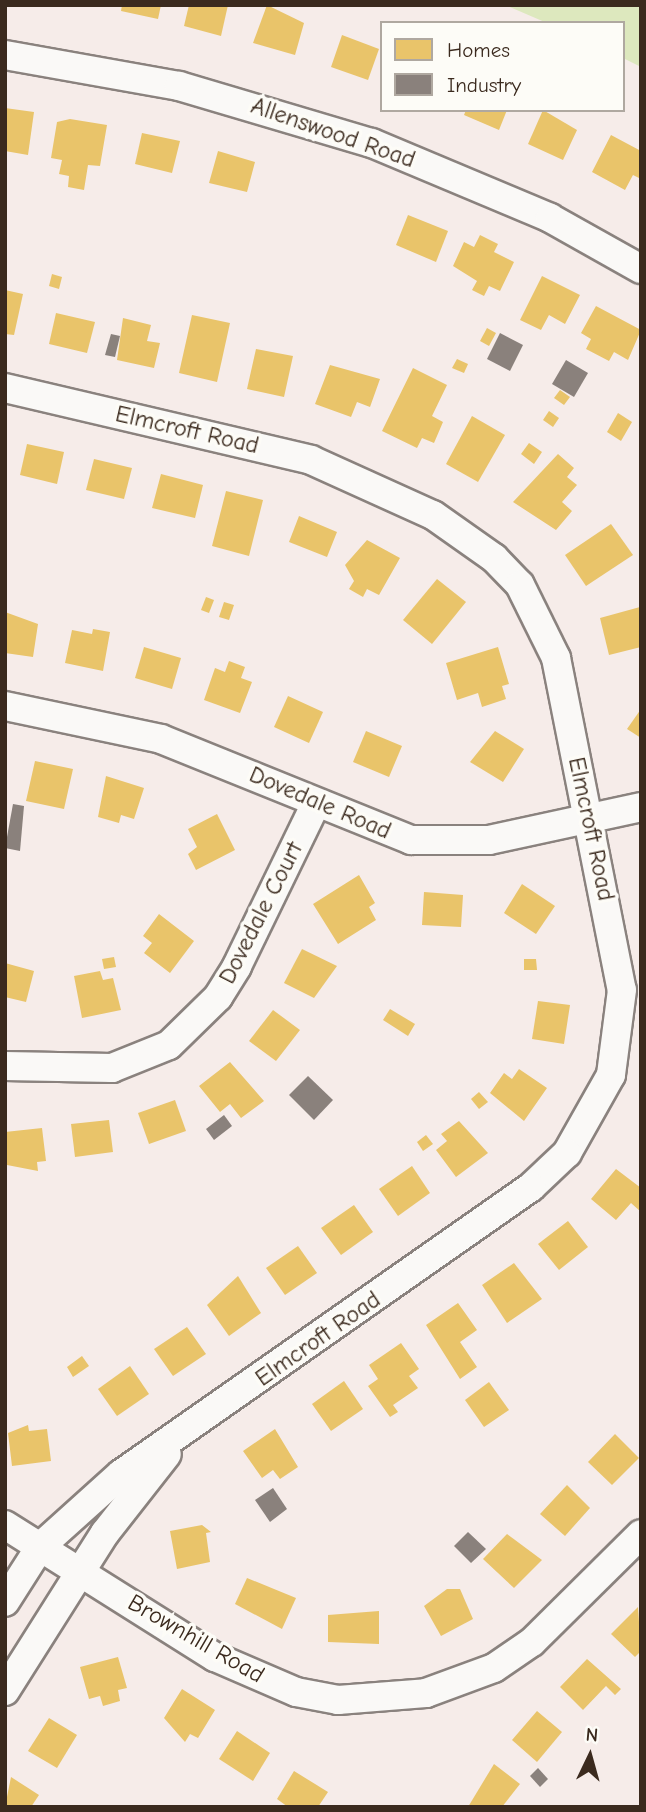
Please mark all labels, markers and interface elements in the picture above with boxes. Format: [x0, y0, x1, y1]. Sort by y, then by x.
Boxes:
legend [380, 21, 625, 112]
text: Homes [447, 38, 510, 62]
text: Industry [447, 73, 521, 97]
street label: Allenswood Road [247, 91, 419, 175]
street label: Elmcroft Road [113, 400, 261, 460]
street label: Elmcroft Road [562, 754, 620, 904]
street label: Dovedale Road [245, 760, 395, 846]
street label: Dovedale Court [213, 837, 309, 989]
street label: Elmcroft Road [250, 1285, 386, 1393]
street label: Brownhill Road [123, 1588, 269, 1690]
north arrow [555, 1721, 625, 1791]
text: N [585, 1724, 599, 1747]

